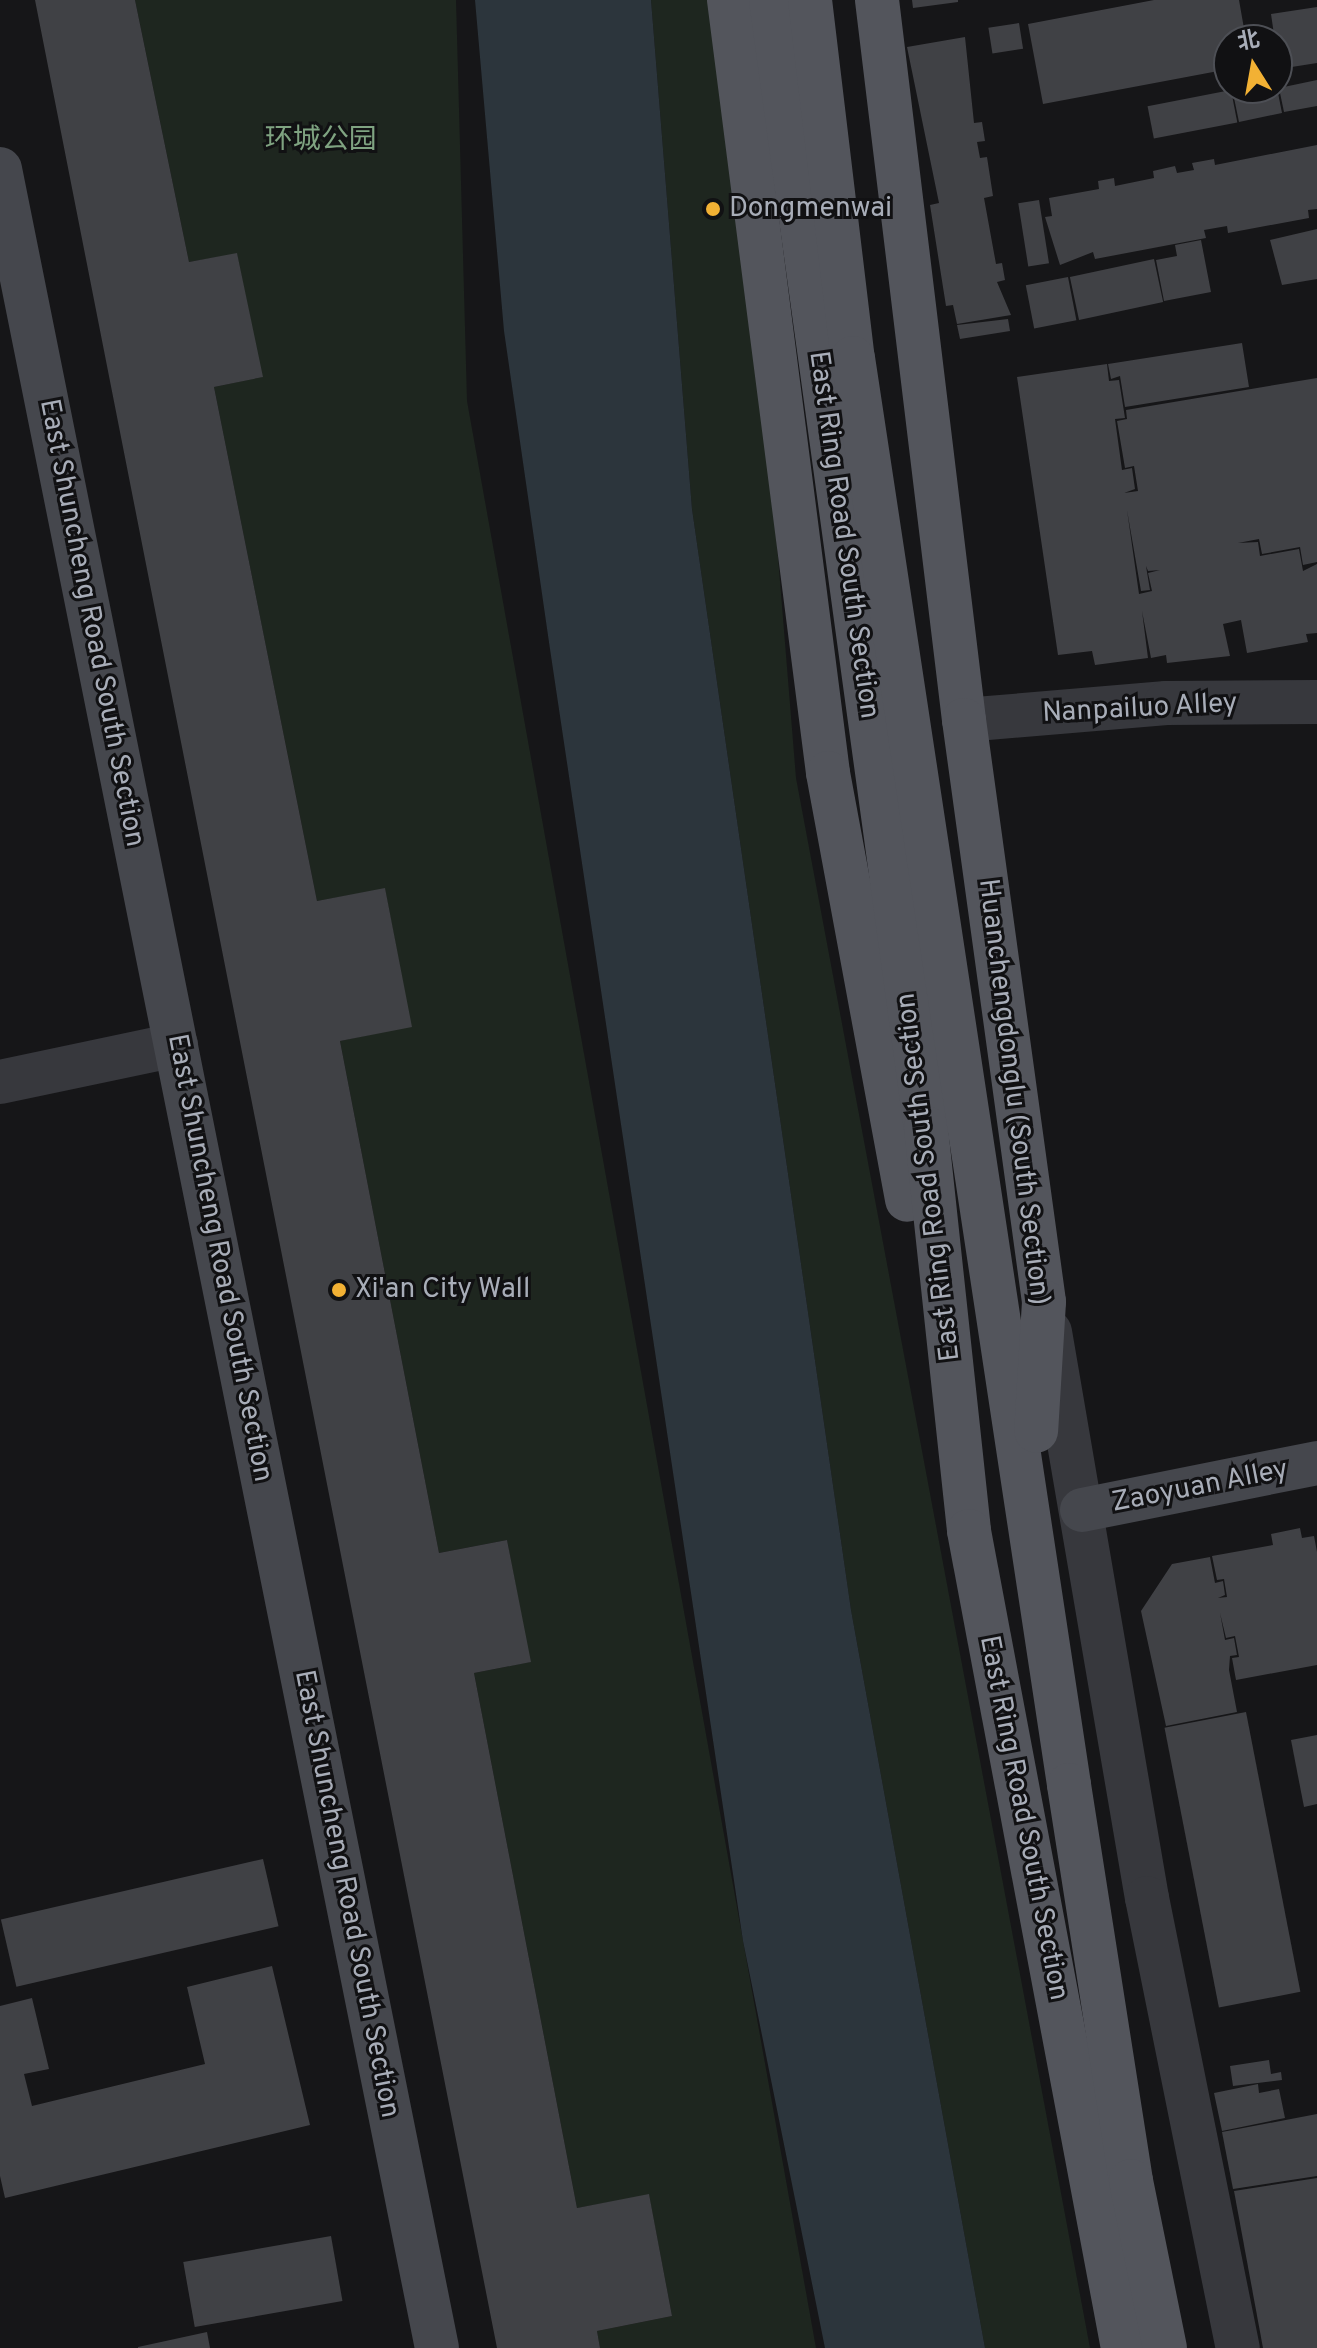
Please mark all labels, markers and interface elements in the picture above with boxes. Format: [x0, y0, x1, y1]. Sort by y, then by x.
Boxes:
north arrow [1213, 24, 1293, 104]
text: 北 [1235, 27, 1262, 57]
park label: 环城公园 [265, 124, 377, 158]
place label: Dongmenwai [729, 192, 892, 226]
marker: Dongmenwai [704, 200, 722, 218]
street label: East Ring Road South Section [801, 349, 885, 721]
street label: East Shuncheng Road South Section [31, 396, 151, 850]
street label: Nanpailuo Alley [1041, 687, 1239, 731]
street label: Huanchengdonglu (South Section) [970, 877, 1056, 1307]
street label: East Ring Road South Section [890, 991, 968, 1363]
street label: East Shuncheng Road South Section [159, 1031, 279, 1485]
place label: Xi'an City Wall [355, 1273, 531, 1307]
marker: Xi'an City Wall [330, 1281, 348, 1299]
street label: Zaoyuan Alley [1108, 1453, 1292, 1521]
street label: East Ring Road South Section [971, 1633, 1075, 2003]
street label: East Shuncheng Road South Section [286, 1667, 406, 2121]

